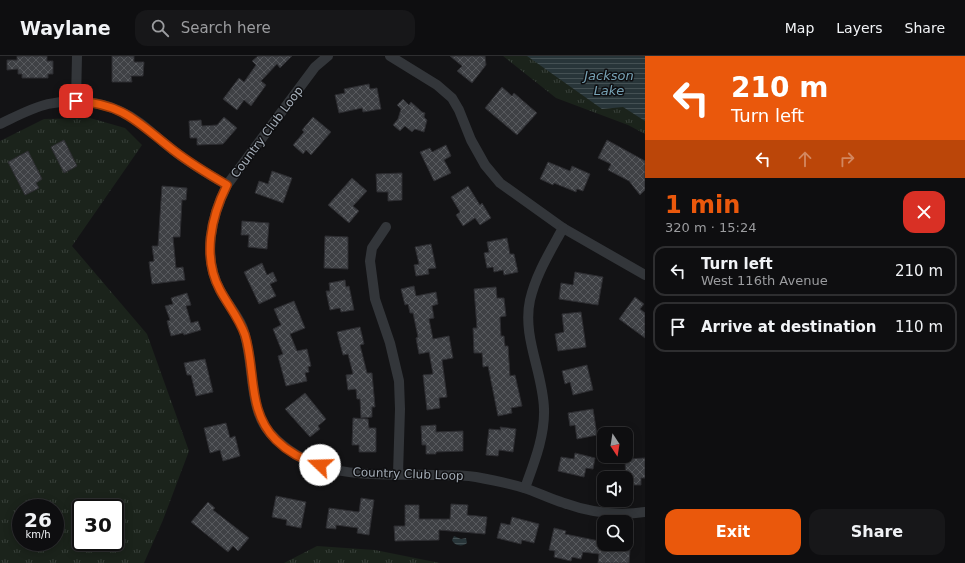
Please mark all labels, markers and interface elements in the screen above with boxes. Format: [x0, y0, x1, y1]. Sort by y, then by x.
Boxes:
search box [135, 10, 415, 46]
text: Waylane [20, 17, 111, 39]
icon: search [149, 17, 171, 39]
text: Search here [181, 19, 271, 37]
text: Map [785, 20, 814, 36]
text: Layers [836, 20, 883, 36]
text: Share [905, 20, 945, 36]
water label: Jackson Lake [581, 68, 634, 98]
text: 210 m [731, 71, 828, 104]
icon: left [665, 72, 717, 124]
street label: Country Club Loop [228, 83, 306, 181]
pin [59, 84, 93, 118]
icon: arrive [65, 90, 87, 112]
text: Turn left [731, 105, 804, 126]
icon: left [752, 148, 774, 170]
icon: ahead [794, 148, 816, 170]
icon: right [836, 148, 858, 170]
text: 1 min [665, 191, 740, 219]
button: close [903, 191, 945, 233]
text: 320 m · 15:24 [665, 220, 756, 235]
text: Turn left [701, 255, 773, 273]
icon: left [667, 260, 689, 282]
text: 210 m [895, 262, 943, 280]
text: West 116th Avenue [701, 273, 828, 288]
icon: arrive [667, 316, 689, 338]
text: Arrive at destination [701, 318, 876, 336]
text: 110 m [895, 318, 943, 336]
north arrow [597, 427, 633, 463]
map controls [597, 427, 633, 551]
position arrow [299, 444, 341, 486]
street label: Country Club Loop [352, 465, 464, 483]
button: sound [597, 471, 633, 507]
speed limit sign: 30 [72, 499, 124, 551]
text: 26 [24, 508, 52, 532]
button: Exit [665, 509, 801, 555]
button: Share [809, 509, 945, 555]
button: search [597, 515, 633, 551]
text: km/h [25, 529, 51, 540]

